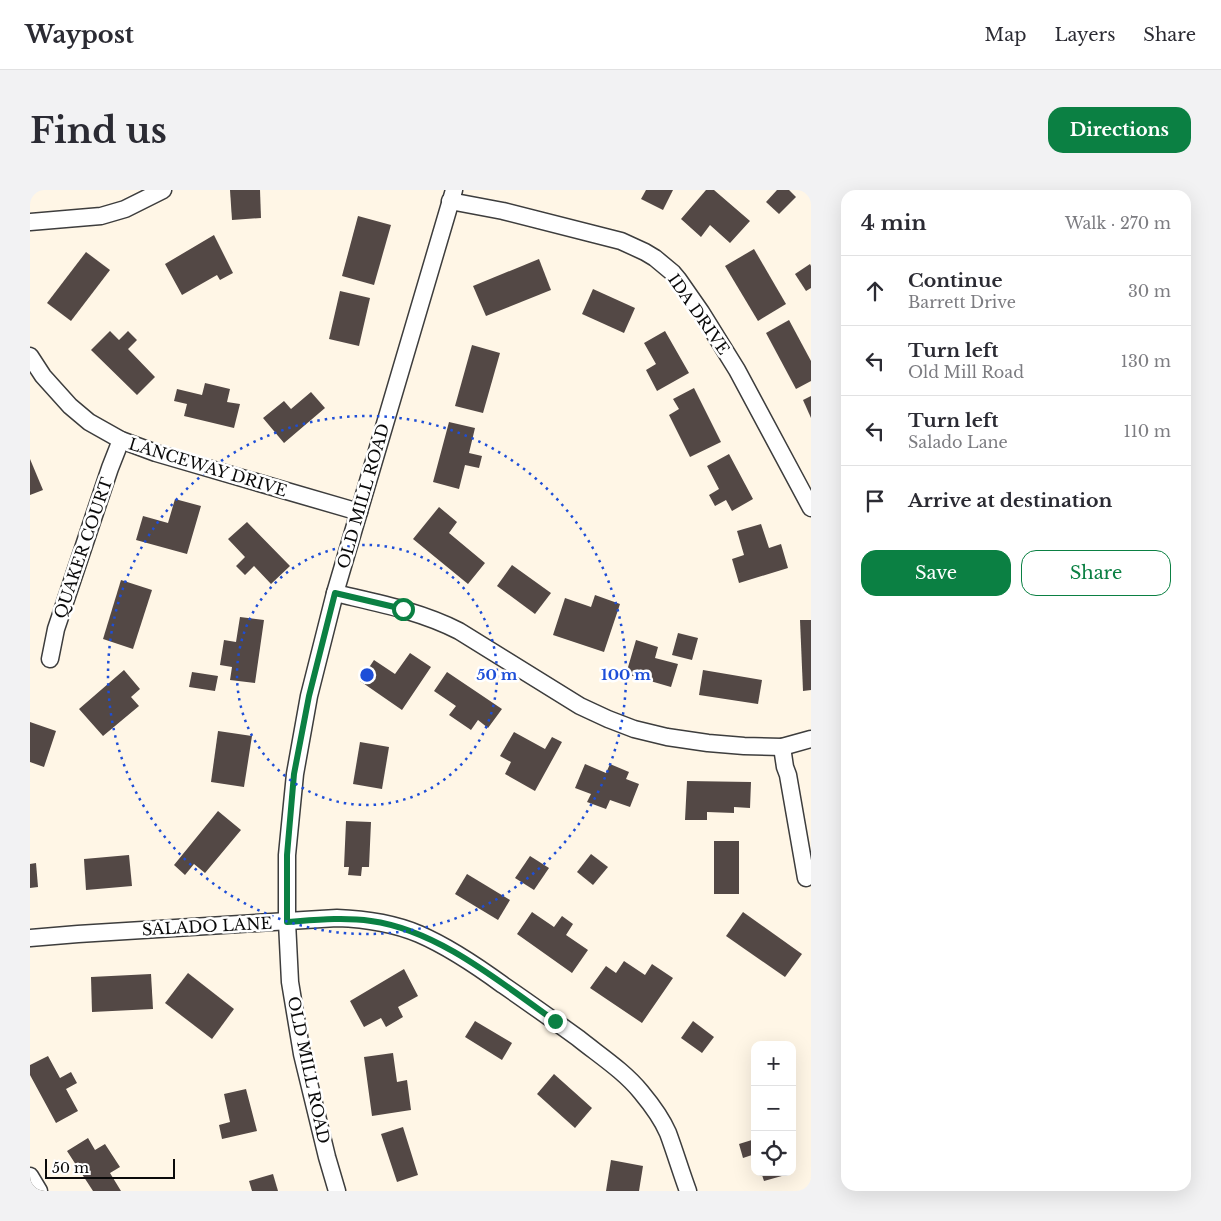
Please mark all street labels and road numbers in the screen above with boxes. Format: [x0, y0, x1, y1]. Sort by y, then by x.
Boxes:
street label: IDA DRIVE [664, 270, 734, 358]
street label: OLD MILL ROAD [333, 421, 393, 571]
street label: LANCEWAY DRIVE [126, 433, 290, 501]
street label: QUAKER COURT [49, 475, 117, 621]
street label: SALADO LANE [141, 913, 273, 939]
street label: OLD MILL ROAD [284, 994, 334, 1146]

